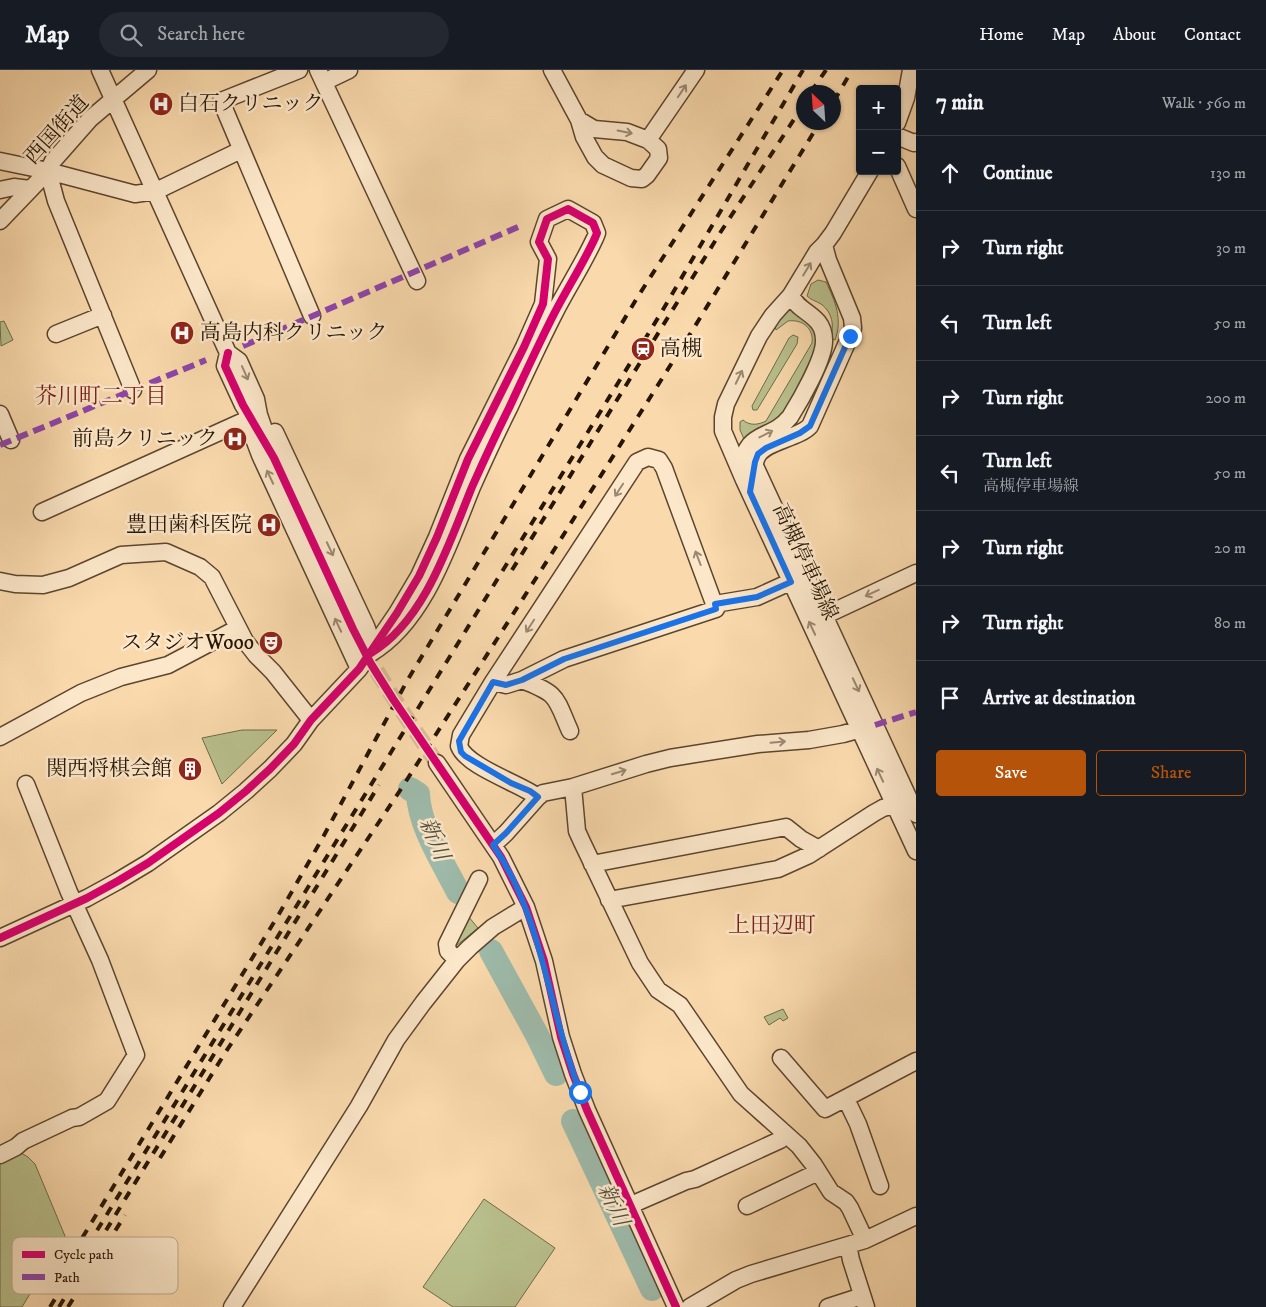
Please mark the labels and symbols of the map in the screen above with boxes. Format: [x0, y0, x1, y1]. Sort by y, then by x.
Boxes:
one-way arrow [677, 84, 687, 98]
north arrow [796, 85, 841, 130]
street label: 西国街道 [19, 90, 95, 170]
hospital icon: 白石クリニック [148, 91, 174, 117]
place label: 白石クリニック [178, 91, 324, 117]
one-way arrow [616, 128, 632, 138]
one-way arrow [802, 263, 812, 277]
hospital icon: 高島内科クリニック [169, 320, 195, 346]
place label: 高島内科クリニック [200, 320, 388, 346]
route end [839, 325, 862, 348]
station icon: 高槻 [630, 336, 656, 362]
place label: 高槻 [660, 336, 702, 362]
one-way arrow [240, 365, 250, 380]
one-way arrow [734, 370, 744, 385]
district label: 芥川町二丁目 [35, 383, 167, 410]
place label: 前島クリニック [72, 426, 218, 452]
hospital icon: 前島クリニック [222, 426, 248, 452]
one-way arrow [758, 428, 773, 438]
one-way arrow [265, 470, 274, 485]
one-way arrow [614, 482, 624, 496]
street label: 高槻停車場線 [767, 499, 843, 625]
place label: 豊田歯科医院 [126, 512, 252, 538]
hospital icon: 豊田歯科医院 [256, 512, 282, 538]
one-way arrow [326, 541, 335, 556]
one-way arrow [693, 551, 702, 566]
one-way arrow [865, 589, 880, 599]
one-way arrow [333, 618, 342, 633]
one-way arrow [525, 618, 535, 632]
one-way arrow [807, 620, 817, 635]
place label: スタジオWooo [121, 630, 254, 656]
theatre icon: スタジオWooo [258, 630, 284, 656]
one-way arrow [852, 677, 861, 692]
one-way arrow [770, 737, 786, 747]
place label: 関西将棋会館 [46, 756, 172, 782]
building icon: 関西将棋会館 [177, 756, 203, 782]
one-way arrow [610, 767, 626, 777]
one-way arrow [875, 768, 885, 783]
water label: 新川 [413, 813, 456, 866]
district label: 上田辺町 [728, 912, 816, 939]
route start [569, 1081, 592, 1104]
water label: 新川 [591, 1179, 635, 1232]
legend [12, 1237, 178, 1294]
text: Cycle path [54, 1246, 114, 1264]
text: Path [54, 1269, 81, 1287]

